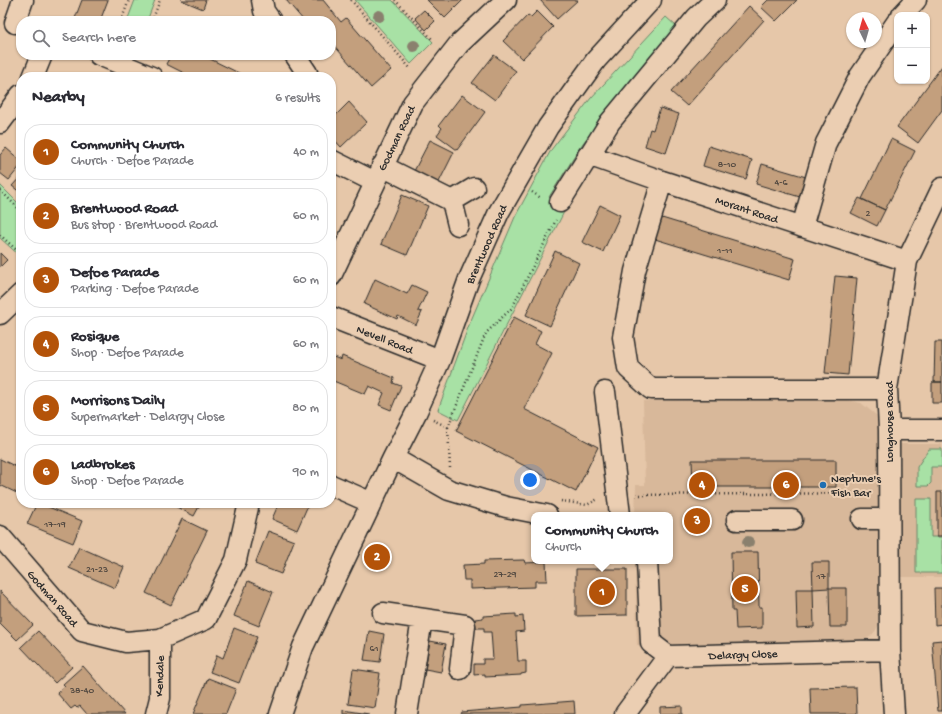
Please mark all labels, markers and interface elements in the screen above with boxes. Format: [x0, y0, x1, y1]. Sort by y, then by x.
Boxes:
north arrow [846, 12, 882, 48]
map controls [894, 12, 930, 84]
button: + [894, 12, 930, 48]
search box [16, 16, 336, 60]
icon: search [30, 27, 52, 49]
text: Search here [62, 29, 136, 47]
button: − [894, 48, 930, 84]
text: Nearby [32, 88, 85, 108]
text: 6 results [275, 91, 320, 106]
street label: Godman Road [376, 103, 420, 174]
text: Community Church [71, 136, 184, 154]
text: 1 [43, 145, 49, 160]
text: 40 m [293, 145, 319, 160]
text: Church · Defoe Parade [71, 154, 194, 169]
house number: 8-10 [718, 159, 736, 171]
house number: 4-6 [775, 177, 788, 189]
street label: Morant Road [713, 194, 780, 228]
text: Brentwood Road [71, 200, 177, 218]
street label: Brentwood Road [464, 202, 512, 287]
house number: 2 [866, 208, 871, 220]
text: 2 [43, 209, 49, 224]
text: 60 m [293, 209, 319, 224]
text: Bus stop · Brentwood Road [71, 218, 217, 233]
house number: 1-11 [716, 245, 733, 257]
text: Defoe Parade [71, 264, 159, 282]
text: 3 [43, 273, 49, 288]
text: 60 m [293, 273, 319, 288]
text: Parking · Defoe Parade [71, 282, 199, 297]
street label: Nevell Road [354, 323, 416, 359]
text: Rosique [71, 328, 119, 346]
text: 4 [43, 337, 49, 352]
text: 60 m [293, 337, 319, 352]
text: Shop · Defoe Parade [71, 346, 184, 361]
street label: Longhouse Road [884, 380, 898, 463]
text: Morrisons Daily [71, 392, 165, 410]
text: 5 [43, 401, 49, 416]
text: 80 m [292, 401, 319, 416]
text: Supermarket · Delargy Close [71, 410, 225, 425]
text: Ladbrokes [71, 456, 135, 474]
text: 6 [43, 465, 49, 480]
text: 90 m [293, 465, 319, 480]
your location [520, 470, 540, 490]
pin: 4 [689, 470, 715, 500]
pin: 6 [773, 470, 799, 500]
place label: Neptune's Fish Bar [830, 473, 881, 501]
text: Shop · Defoe Parade [71, 474, 184, 489]
marker: Neptune's Fish Bar [818, 480, 828, 490]
pin: 3 [684, 506, 710, 536]
popup [531, 512, 673, 564]
house number: 17-19 [43, 519, 66, 531]
text: Community Church [545, 522, 659, 540]
text: Church [545, 540, 581, 555]
pin: 2 [364, 542, 390, 572]
house number: 21-23 [86, 564, 108, 576]
street label: Godman Road [23, 568, 81, 631]
house number: 27-29 [493, 569, 517, 581]
house number: 17 [815, 571, 826, 583]
pin: 5 [732, 574, 758, 604]
pin: 1 [589, 577, 615, 607]
house number: 61 [369, 643, 379, 655]
street label: Delargy Close [707, 648, 779, 664]
street label: Kendale [153, 655, 169, 697]
house number: 38-40 [69, 685, 94, 697]

